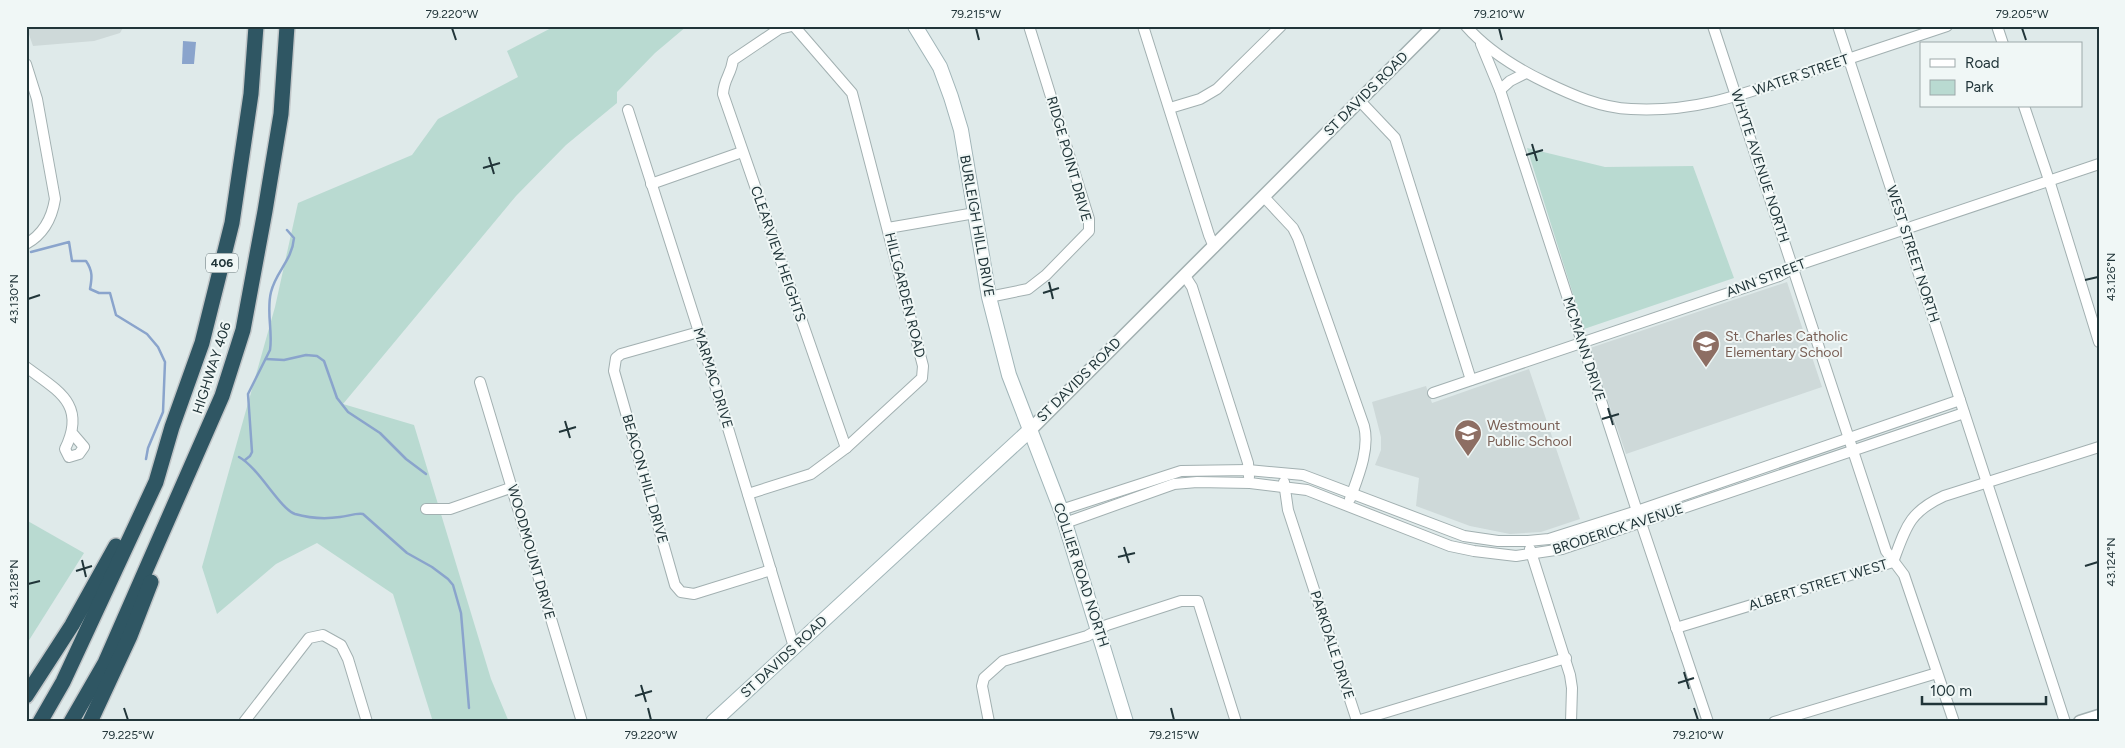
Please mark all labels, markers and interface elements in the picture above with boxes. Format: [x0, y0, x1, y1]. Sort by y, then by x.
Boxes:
text: 79.220°W [426, 7, 479, 21]
text: 79.215°W [951, 7, 1002, 21]
text: 79.210°W [1473, 7, 1525, 21]
text: 79.205°W [1996, 7, 2049, 21]
legend [1920, 42, 2082, 108]
street label: ST DAVIDS ROAD [1320, 48, 1412, 140]
street label: WATER STREET [1751, 51, 1851, 99]
text: Road [1965, 54, 2000, 72]
text: Park [1965, 78, 1994, 96]
street label: WHYTE AVENUE NORTH [1727, 87, 1793, 245]
street label: RIDGE POINT DRIVE [1043, 94, 1095, 224]
street label: BURLEIGH HILL DRIVE [956, 154, 998, 298]
street label: WEST STREET NORTH [1883, 183, 1943, 325]
street label: CLEARVIEW HEIGHTS [747, 184, 809, 324]
street label: HILLGARDEN ROAD [881, 231, 929, 359]
text: 43.126°N [2104, 253, 2118, 301]
road number: 406 [206, 254, 238, 272]
street label: ANN STREET [1724, 255, 1809, 301]
text: 43.130°N [7, 274, 21, 324]
street label: MCMANN DRIVE [1559, 295, 1609, 403]
street label: HIGHWAY 406 [189, 320, 235, 416]
street label: MARMAC DRIVE [690, 325, 736, 431]
place label: St. Charles Catholic Elementary School [1725, 328, 1849, 361]
school or university icon: St. Charles Catholic Elementary School [1691, 329, 1721, 368]
street label: ST DAVIDS ROAD [1033, 334, 1125, 426]
street label: BEACON HILL DRIVE [618, 412, 672, 546]
place label: Westmount Public School [1487, 417, 1572, 450]
school or university icon: Westmount Public School [1453, 418, 1483, 457]
street label: WOODMOUNT DRIVE [504, 483, 558, 621]
street label: BRODERICK AVENUE [1550, 500, 1686, 558]
street label: COLLIER ROAD NORTH [1050, 501, 1112, 649]
text: 43.124°N [2104, 537, 2118, 587]
street label: ALBERT STREET WEST [1746, 556, 1890, 614]
text: 43.128°N [7, 559, 21, 609]
street label: PARKDALE DRIVE [1306, 589, 1358, 701]
street label: ST DAVIDS ROAD [737, 613, 831, 701]
scale bar [1922, 673, 2046, 705]
text: 100 m [1930, 682, 1972, 700]
text: 79.225°W [102, 728, 154, 742]
text: 79.220°W [625, 728, 678, 742]
text: 79.215°W [1149, 728, 1200, 742]
text: 79.210°W [1672, 728, 1724, 742]

